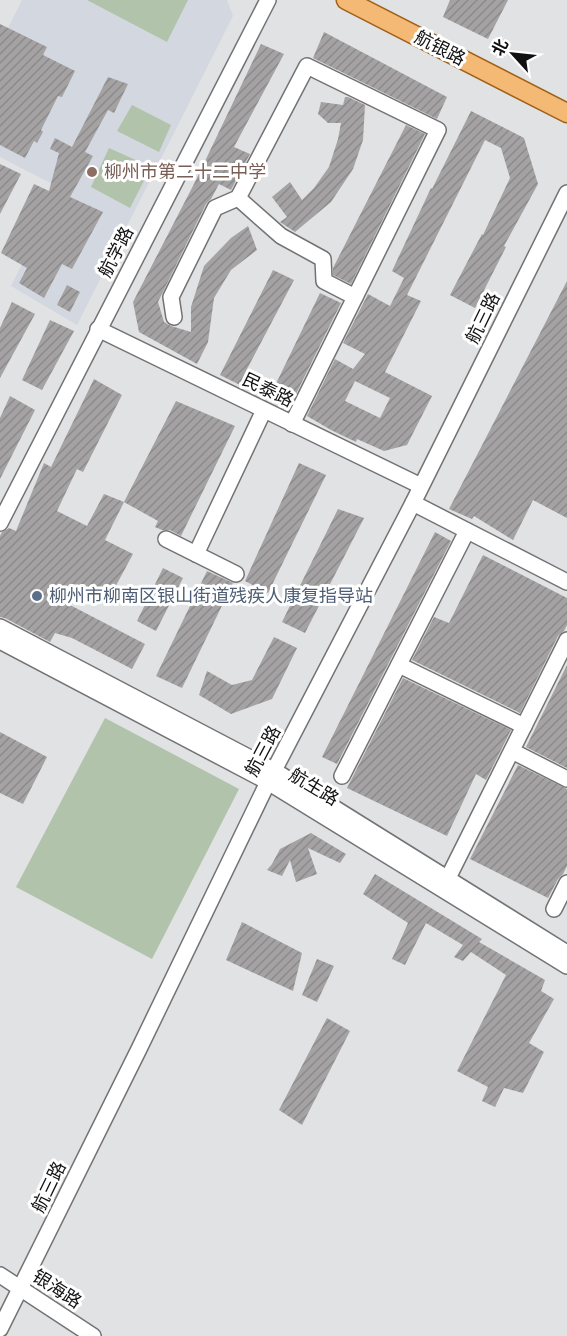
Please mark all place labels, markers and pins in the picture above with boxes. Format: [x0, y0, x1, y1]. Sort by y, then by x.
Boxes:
place label: 柳州市第二十二中学 [104, 159, 266, 183]
marker: 柳州市第二十二中学 [85, 165, 99, 179]
place label: 柳州市柳南区银山街道残疾人康复指导站 [49, 583, 373, 607]
marker: 柳州市柳南区银山街道残疾人康复指导站 [30, 589, 44, 603]

